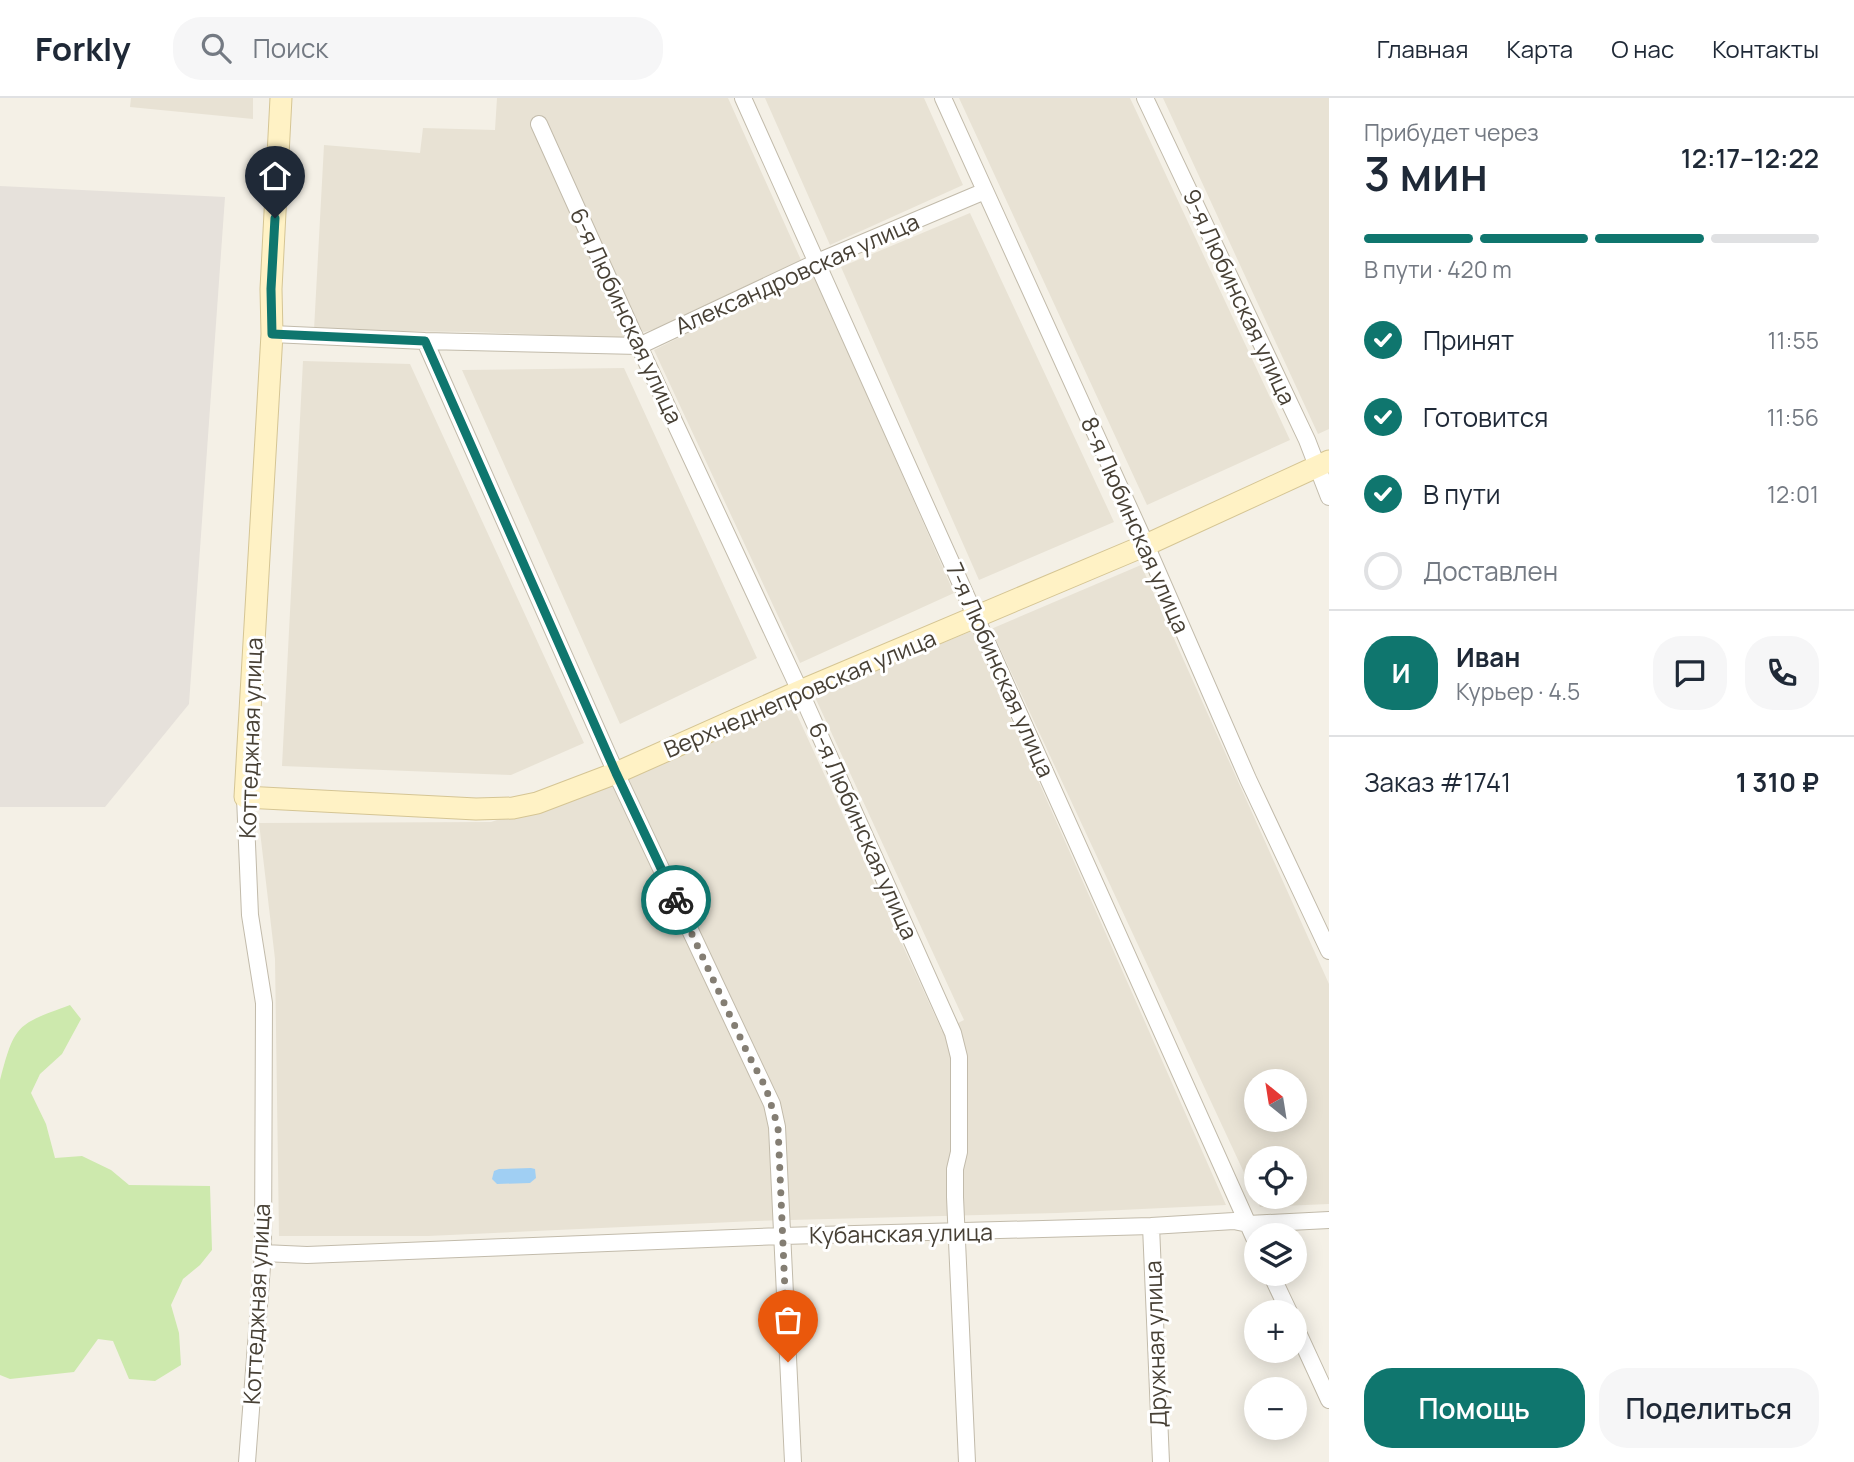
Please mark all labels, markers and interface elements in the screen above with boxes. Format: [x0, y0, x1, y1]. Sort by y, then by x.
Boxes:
search box [173, 17, 663, 80]
text: Forkly [35, 26, 131, 71]
icon: search [197, 29, 235, 67]
text: Поиск [253, 30, 328, 66]
text: Главная [1377, 32, 1468, 65]
text: Карта [1506, 32, 1573, 65]
text: О нас [1611, 32, 1674, 65]
text: Контакты [1712, 32, 1819, 65]
text: Прибудет через [1364, 116, 1539, 148]
text: 12:17–12:22 [1681, 140, 1819, 176]
text: 3 мин [1364, 142, 1488, 205]
pin [245, 146, 305, 218]
icon: home [256, 157, 294, 195]
street label: 9-я Любинская улица [1176, 183, 1304, 410]
street label: 6-я Любинская улица [563, 202, 691, 429]
street label: Александровская улица [670, 205, 924, 341]
text: В пути · 420 m [1364, 253, 1512, 285]
icon: check [1364, 321, 1402, 359]
text: Принят [1423, 322, 1514, 358]
text: 11:55 [1768, 324, 1819, 356]
icon: check [1364, 398, 1402, 436]
text: Готовится [1423, 399, 1548, 435]
text: 11:56 [1767, 401, 1819, 433]
street label: 8-я Любинская улица [1074, 411, 1198, 638]
icon: check [1364, 475, 1402, 513]
text: В пути [1423, 476, 1501, 512]
text: 12:01 [1767, 478, 1819, 510]
text: Доставлен [1423, 553, 1558, 589]
street label: 7-я Любинская улица [939, 557, 1063, 782]
street label: Верхнеднепровская улица [659, 621, 940, 765]
button: chat [1653, 636, 1727, 710]
button: phone [1745, 636, 1819, 710]
street label: Коттеджная улица [230, 637, 270, 839]
text: Иван [1456, 639, 1520, 675]
text: И [1392, 655, 1410, 691]
text: Курьер · 4.5 [1456, 675, 1580, 707]
street label: 6-я Любинская улица [802, 717, 926, 944]
text: Заказ #1741 [1364, 764, 1511, 800]
text: 1 310 ₽ [1736, 764, 1819, 800]
courier [641, 865, 711, 935]
icon: bike [657, 881, 695, 919]
north arrow [1244, 1069, 1307, 1132]
map controls [1244, 1069, 1307, 1440]
button: locate [1244, 1146, 1307, 1209]
street label: Коттеджная улица [235, 1203, 277, 1405]
street label: Кубанская улица [809, 1215, 993, 1251]
button: layers [1244, 1223, 1307, 1286]
street label: Дружная улица [1136, 1260, 1174, 1428]
pin [758, 1290, 818, 1362]
button: + [1244, 1300, 1307, 1363]
icon: bag [769, 1301, 807, 1339]
button: Помощь [1364, 1368, 1585, 1448]
button: Поделиться [1599, 1368, 1819, 1448]
button: − [1244, 1377, 1307, 1440]

